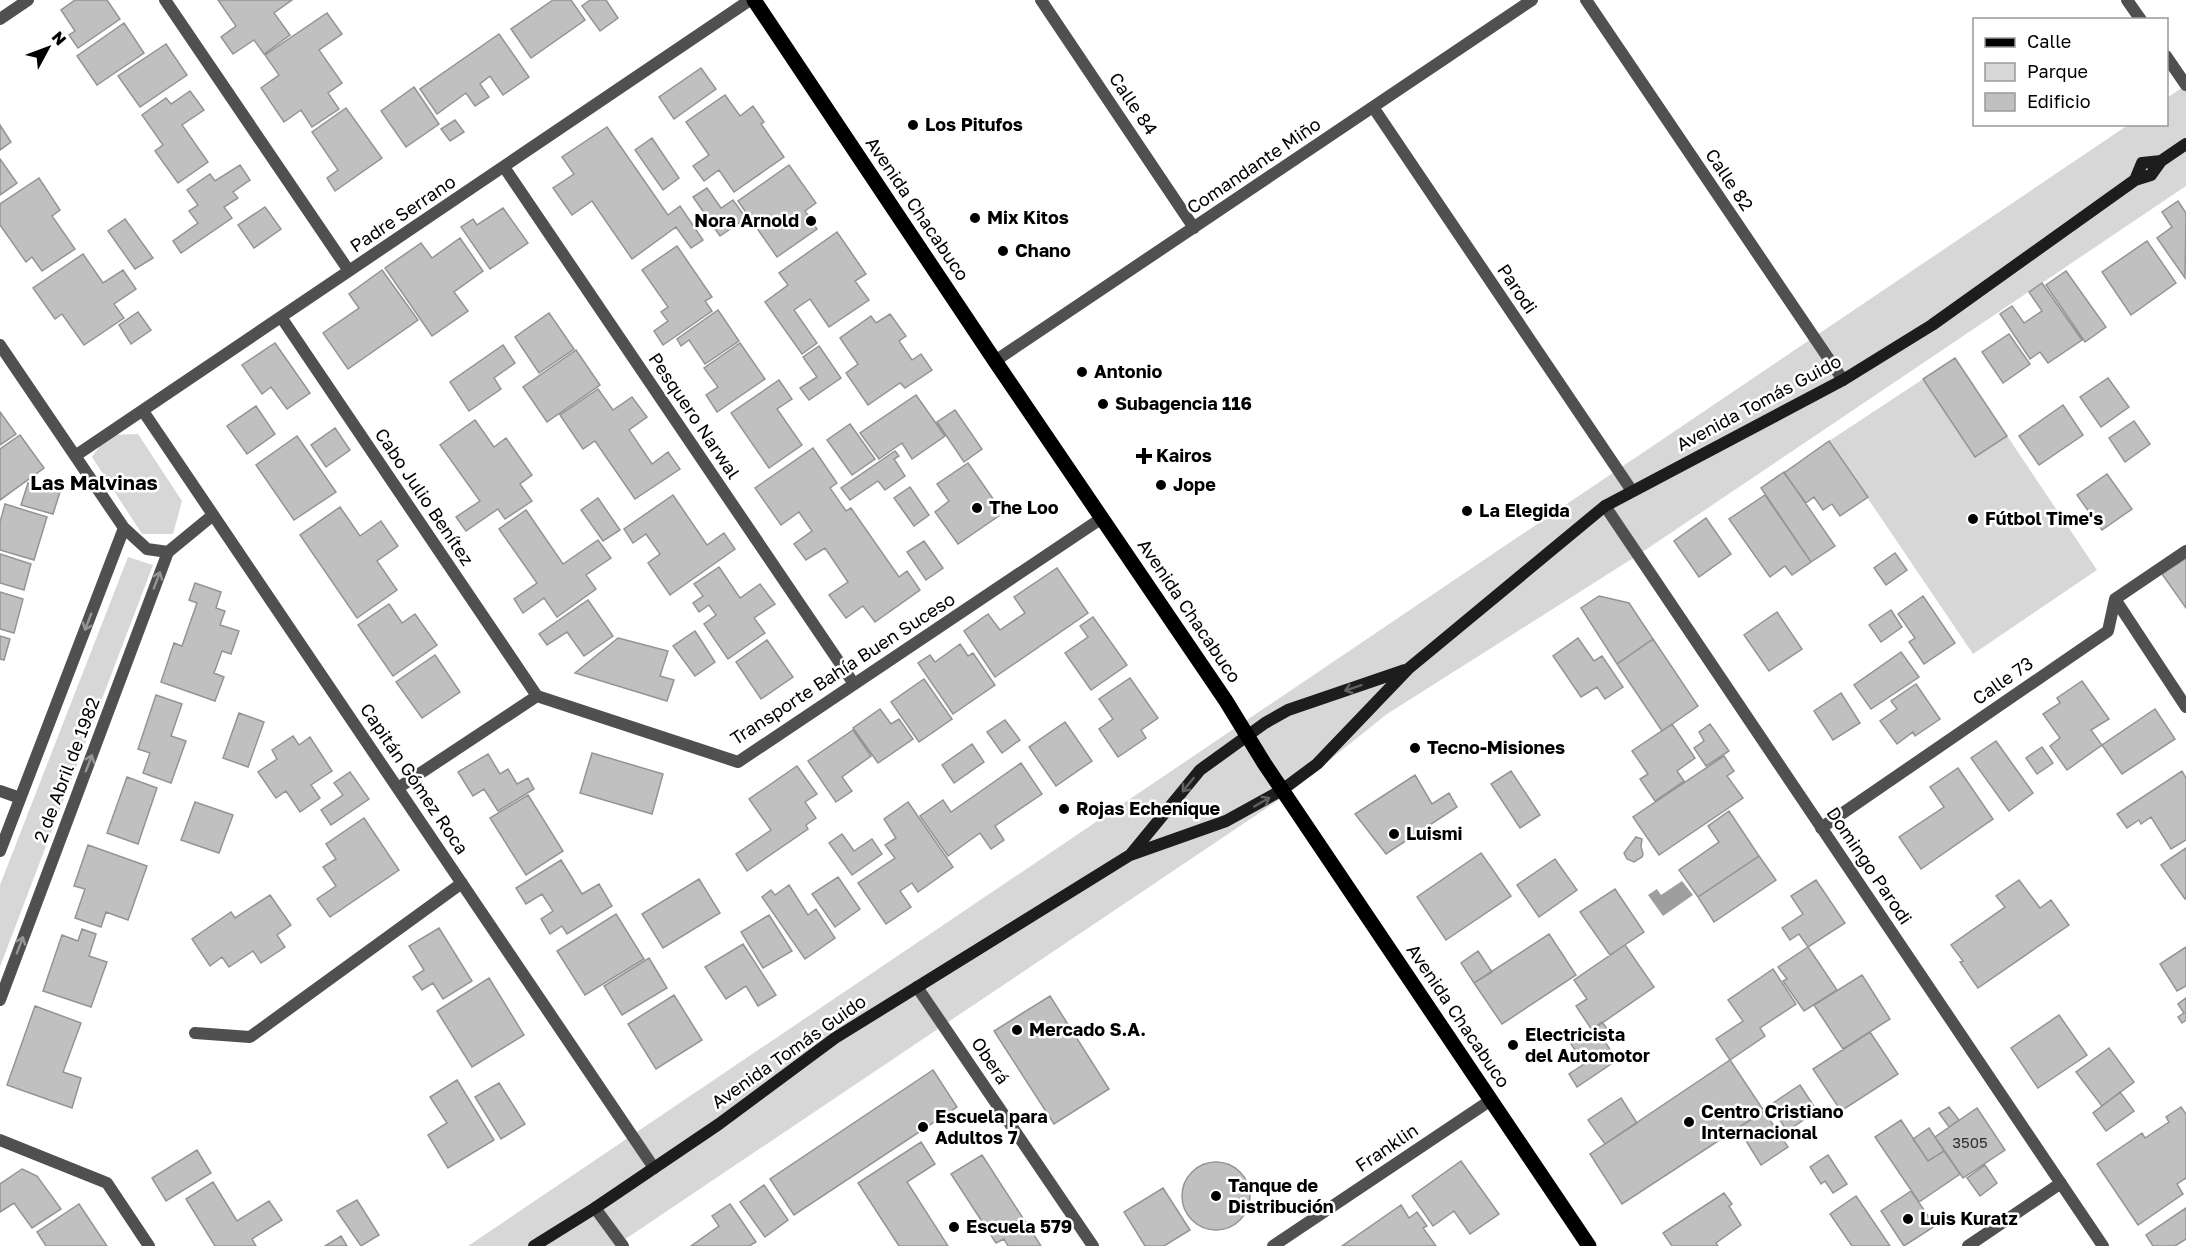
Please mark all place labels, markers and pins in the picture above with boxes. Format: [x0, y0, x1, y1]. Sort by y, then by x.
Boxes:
place label: Los Pitufos [925, 113, 1023, 135]
marker: Los Pitufos [906, 118, 920, 132]
place label: Mix Kitos [987, 206, 1069, 228]
place label: Nora Arnold [694, 209, 799, 231]
marker: Mix Kitos [968, 211, 982, 225]
marker: Nora Arnold [804, 214, 818, 228]
place label: Chano [1015, 239, 1071, 261]
marker: Chano [996, 244, 1010, 258]
place label: Antonio [1094, 360, 1162, 382]
marker: Antonio [1075, 365, 1089, 379]
place label: Subagencia 116 [1115, 392, 1252, 414]
marker: Subagencia 116 [1096, 397, 1110, 411]
place label: Kairos [1156, 444, 1212, 466]
marker: Kairos [1137, 449, 1151, 463]
place label: Jope [1173, 473, 1216, 495]
marker: Jope [1154, 478, 1168, 492]
place label: The Loo [989, 496, 1059, 518]
place label: La Elegida [1479, 499, 1570, 521]
marker: The Loo [970, 501, 984, 515]
marker: La Elegida [1460, 504, 1474, 518]
place label: Fútbol Time's [1985, 507, 2103, 529]
marker: Fútbol Time's [1966, 512, 1980, 526]
place label: Tecno-Misiones [1427, 736, 1565, 758]
marker: Tecno-Misiones [1408, 741, 1422, 755]
place label: Rojas Echenique [1076, 797, 1221, 819]
marker: Rojas Echenique [1057, 802, 1071, 816]
place label: Luismi [1406, 822, 1463, 844]
marker: Luismi [1387, 827, 1401, 841]
place label: Mercado S.A. [1029, 1018, 1146, 1040]
marker: Mercado S.A. [1010, 1023, 1024, 1037]
place label: Electricista del Automotor [1525, 1023, 1650, 1066]
marker: Electricista del Automotor [1506, 1038, 1520, 1052]
place label: Centro Cristiano Internacional [1701, 1100, 1844, 1143]
place label: Escuela para Adultos 7 [935, 1105, 1048, 1148]
marker: Centro Cristiano Internacional [1682, 1115, 1696, 1129]
marker: Escuela para Adultos 7 [916, 1120, 930, 1134]
place label: Tanque de Distribución [1228, 1174, 1334, 1217]
marker: Tanque de Distribución [1209, 1189, 1223, 1203]
place label: Luis Kuratz [1920, 1207, 2018, 1229]
marker: Luis Kuratz [1901, 1212, 1915, 1226]
place label: Escuela 579 [966, 1215, 1072, 1237]
marker: Escuela 579 [947, 1220, 961, 1234]

